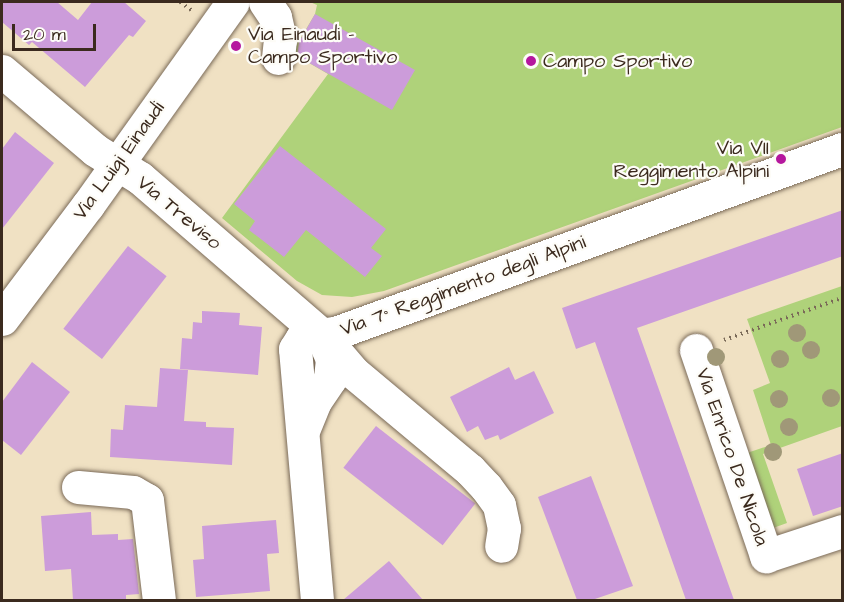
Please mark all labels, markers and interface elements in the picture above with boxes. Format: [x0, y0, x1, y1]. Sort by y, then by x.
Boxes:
scale bar [15, 12, 99, 50]
text: 20 m [23, 22, 66, 47]
place label: Via Einaudi - Campo Sportivo [248, 22, 397, 69]
marker: Via Einaudi - Campo Sportivo [229, 39, 243, 53]
place label: Campo Sportivo [543, 49, 692, 73]
marker: Campo Sportivo [524, 54, 538, 68]
street label: Via Luigi Einaudi [68, 97, 170, 225]
place label: Via VII Reggimento Alpini [613, 136, 769, 183]
marker: Via VII Reggimento Alpini [774, 152, 788, 166]
street label: Via Treviso [132, 171, 226, 255]
street label: Via 7° Reggimento degli Alpini [337, 230, 589, 342]
street label: Via Enrico De Nicola [690, 365, 774, 549]

